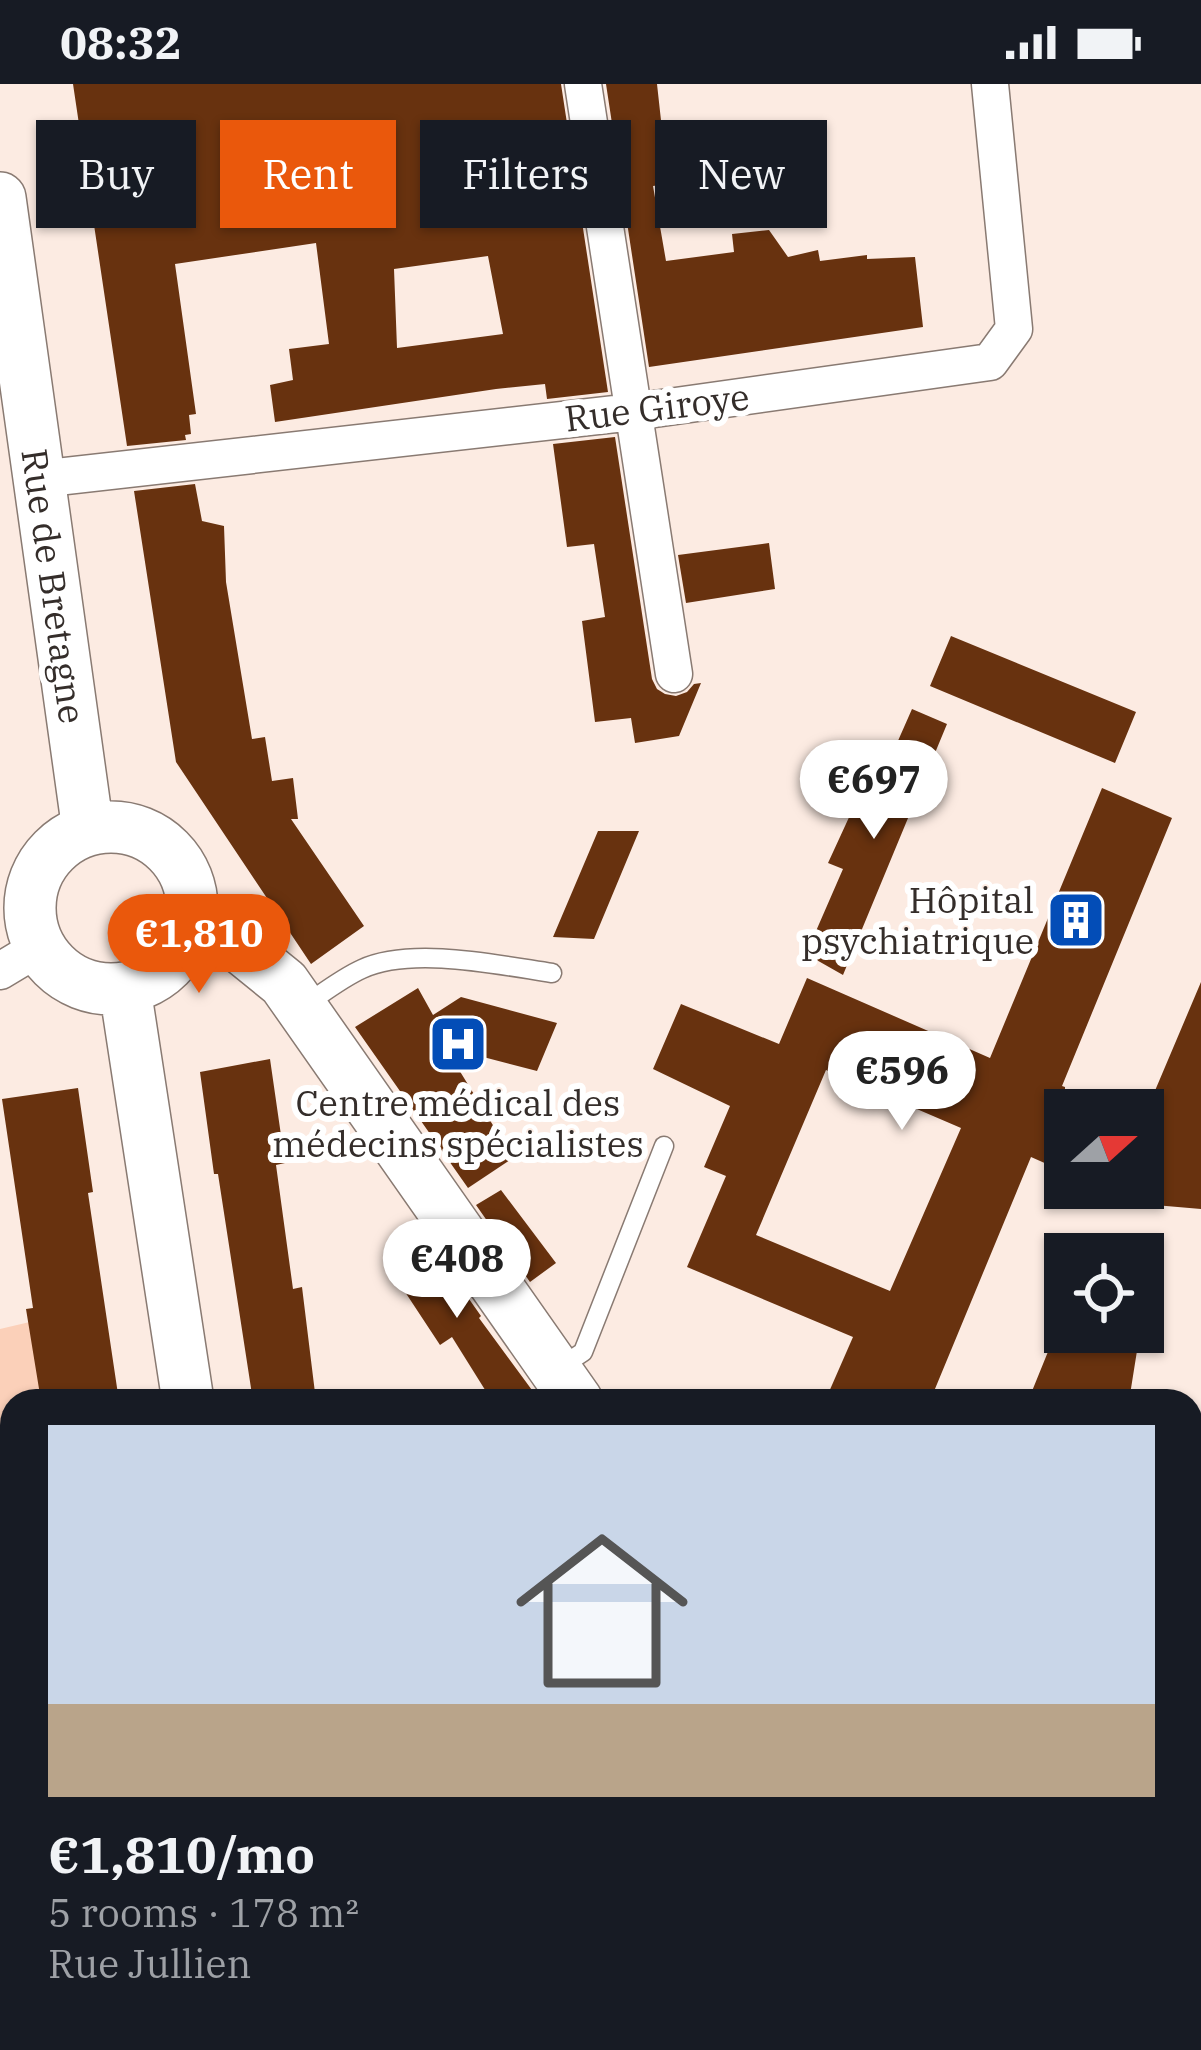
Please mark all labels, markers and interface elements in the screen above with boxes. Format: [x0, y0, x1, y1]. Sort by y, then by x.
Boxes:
text: 08:32 [60, 13, 182, 71]
chip: Buy [36, 120, 196, 228]
chip: Rent [220, 120, 396, 228]
chip: Filters [420, 120, 631, 228]
chip: New [655, 120, 827, 228]
street label: Rue Giroye [562, 372, 752, 442]
street label: Rue de Bretagne [11, 446, 97, 726]
pin: €697 [803, 740, 945, 842]
text: €697 [827, 753, 921, 804]
place label: Hôpital psychiatrique [801, 876, 1034, 964]
building icon: Hôpital psychiatrique [1045, 889, 1107, 951]
pin: €1,810 [101, 894, 297, 996]
text: €1,810 [135, 907, 263, 958]
hospital icon: Centre médical des médecins spécialistes [427, 1013, 489, 1075]
pin: €596 [831, 1031, 973, 1133]
text: €596 [855, 1044, 949, 1095]
place label: Centre médical des médecins spécialistes [272, 1079, 644, 1167]
north arrow [1044, 1089, 1164, 1209]
map controls [1044, 1089, 1164, 1353]
pin: €408 [386, 1219, 528, 1321]
text: €408 [410, 1232, 504, 1283]
button: locate [1044, 1233, 1164, 1353]
icon: home [494, 1503, 710, 1719]
text: €1,810/mo [48, 1821, 315, 1887]
text: 5 rooms · 178 m² [48, 1887, 359, 1938]
text: Rue Jullien [48, 1938, 251, 1989]

